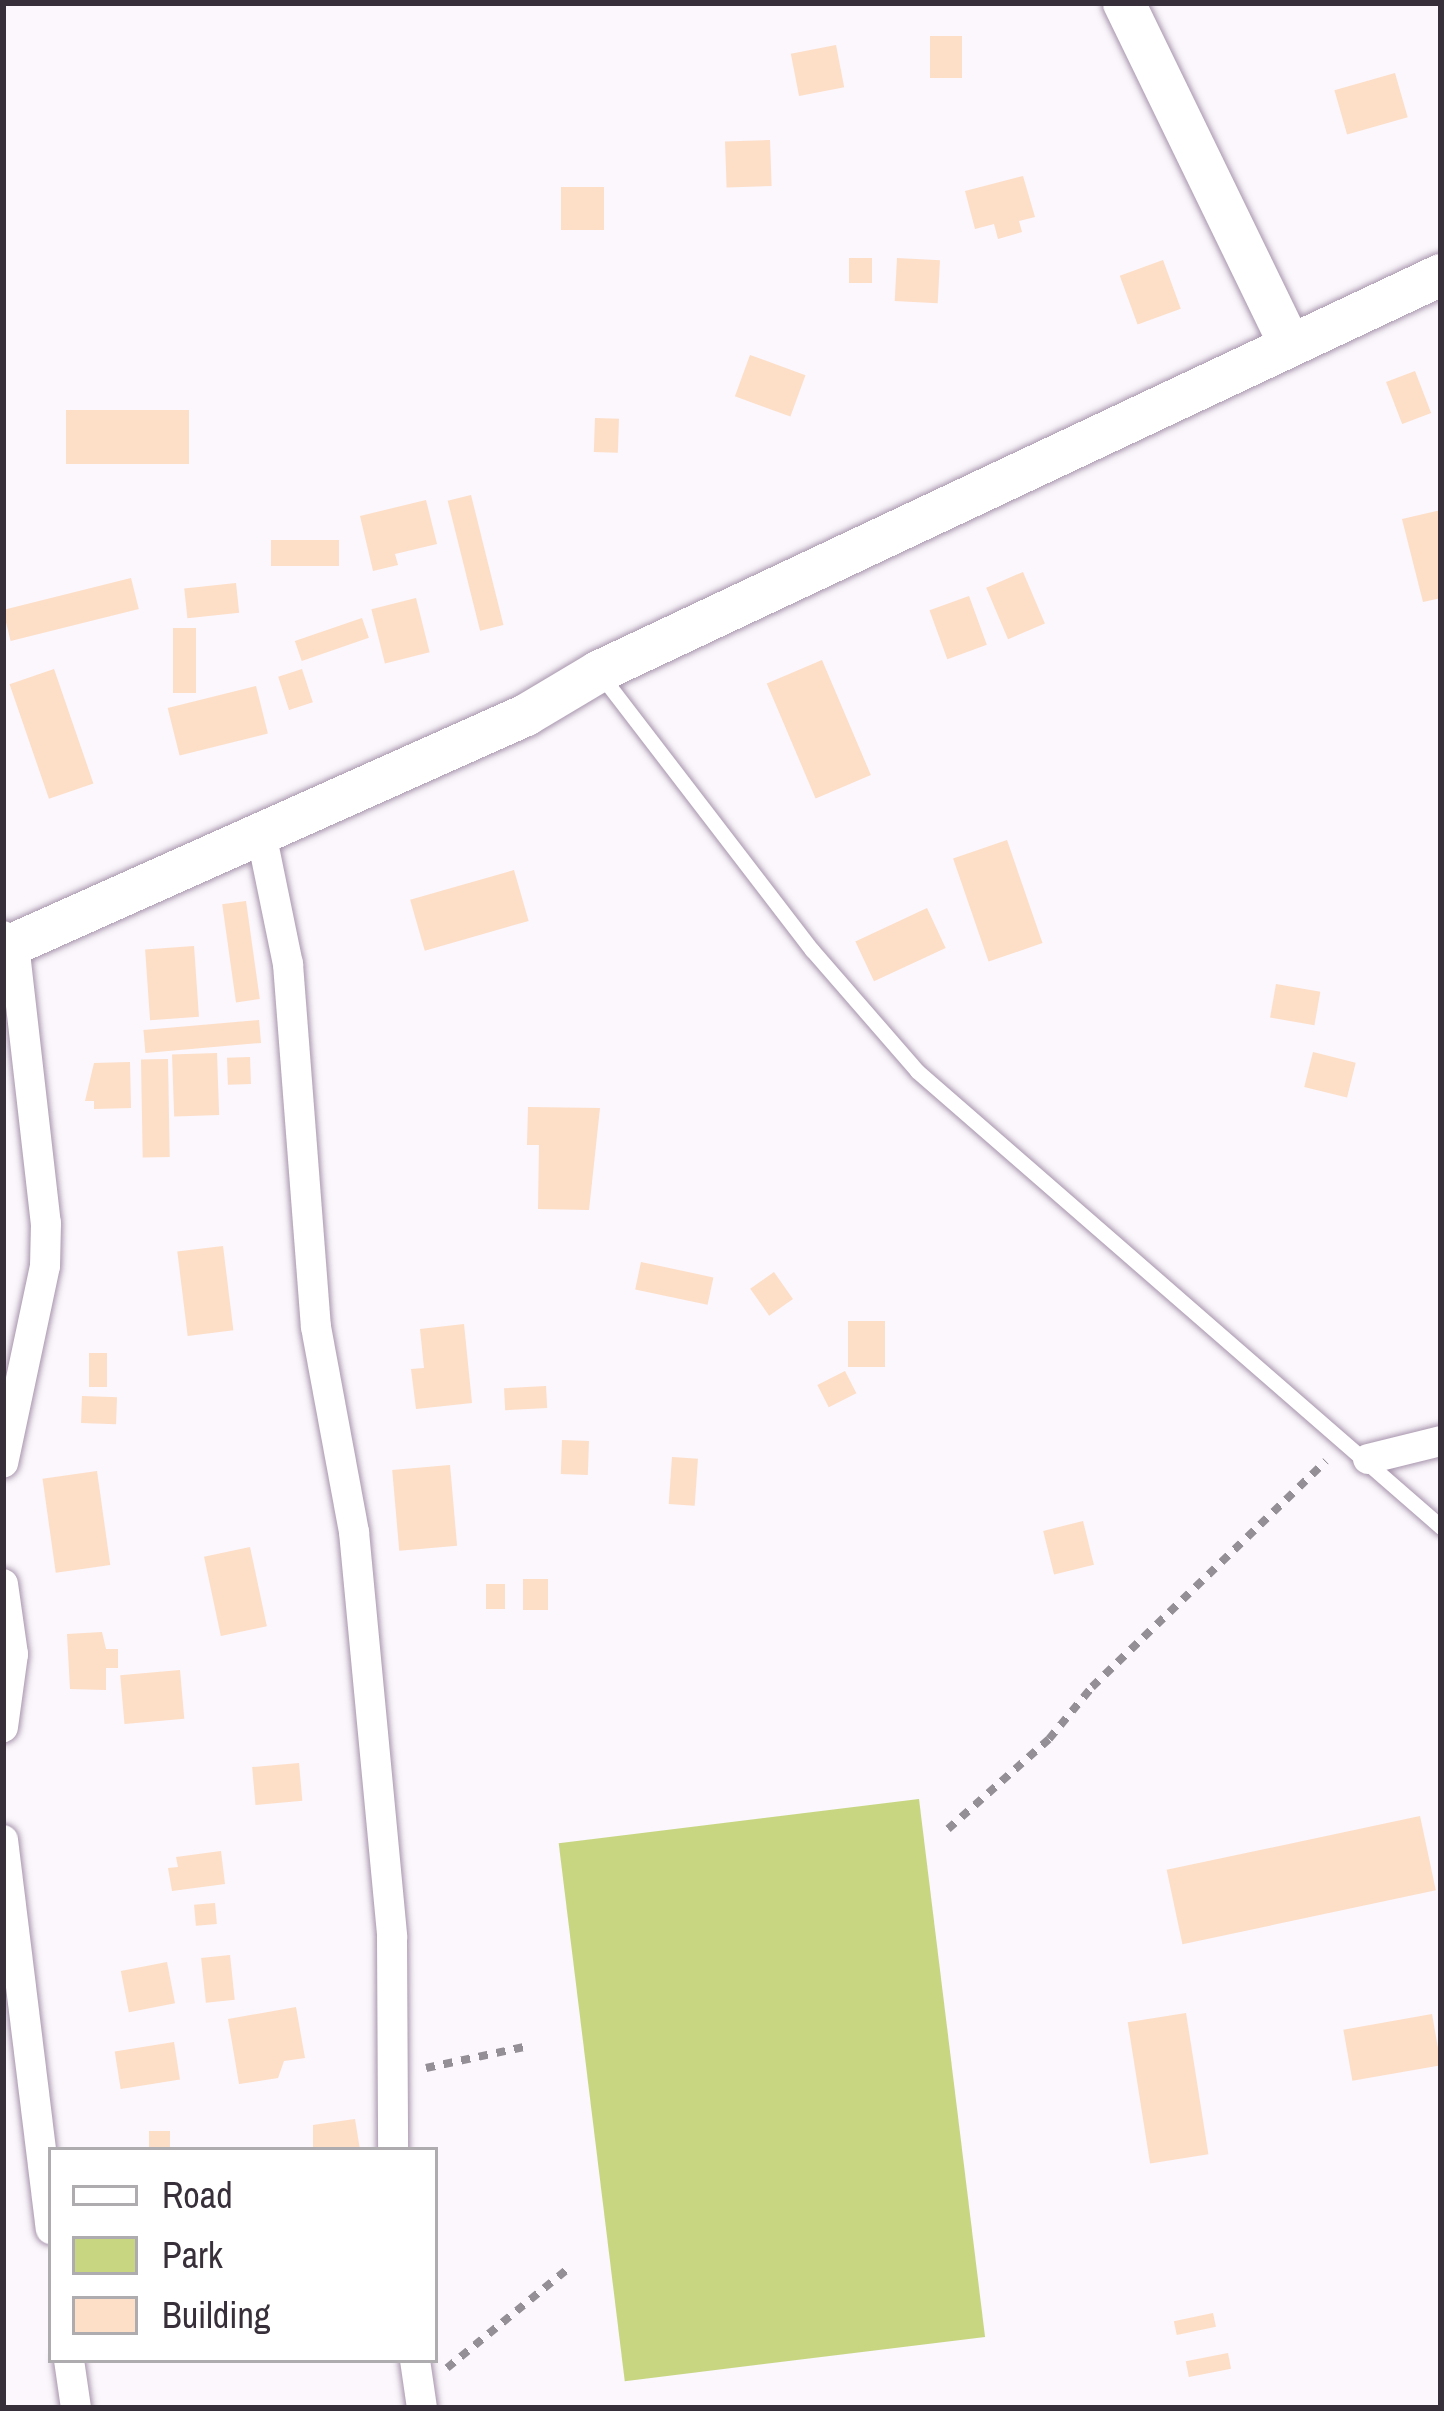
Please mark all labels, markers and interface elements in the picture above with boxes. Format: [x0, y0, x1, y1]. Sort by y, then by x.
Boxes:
legend [48, 2147, 438, 2363]
text: Road [162, 2171, 233, 2219]
text: Park [162, 2231, 223, 2279]
text: Building [162, 2291, 270, 2339]

